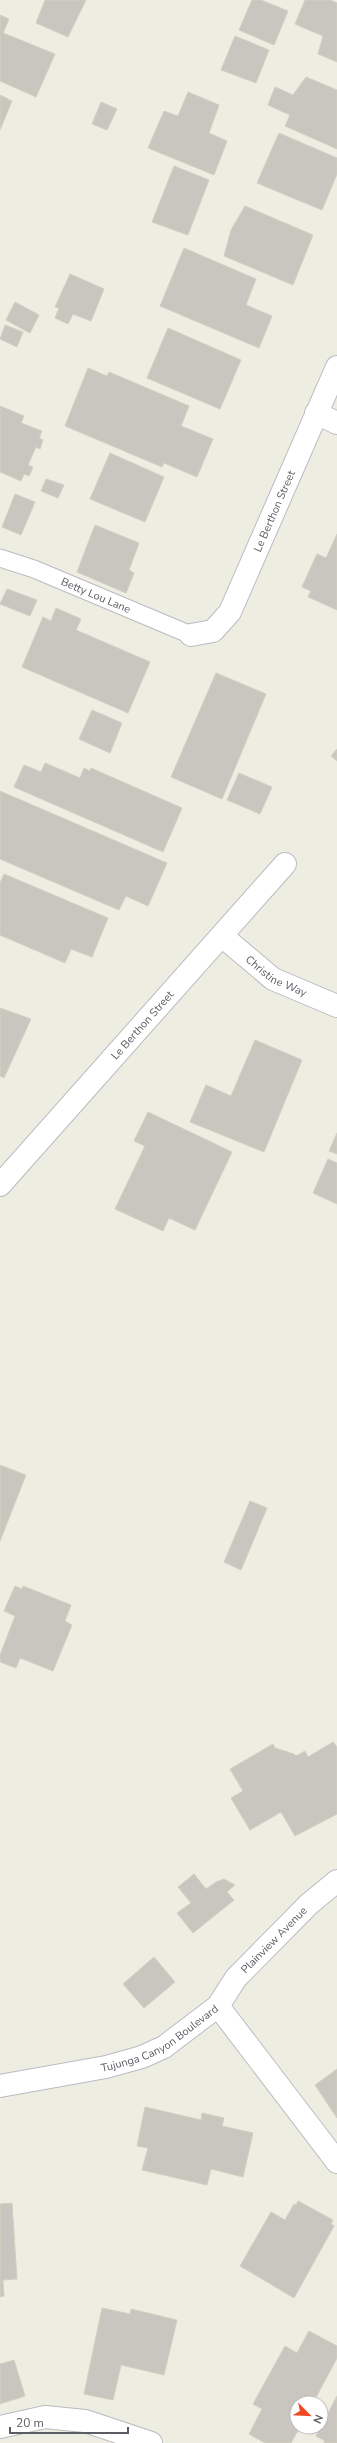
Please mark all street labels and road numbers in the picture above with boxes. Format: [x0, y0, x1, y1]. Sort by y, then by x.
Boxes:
street label: Le Berthon Street [250, 468, 299, 554]
street label: Betty Lou Lane [59, 574, 133, 617]
street label: Christine Way [242, 952, 309, 1001]
street label: Le Berthon Street [108, 987, 177, 1063]
street label: Plainview Avenue [238, 1903, 311, 1977]
street label: Tujunga Canyon Boulevard [100, 2001, 221, 2076]

